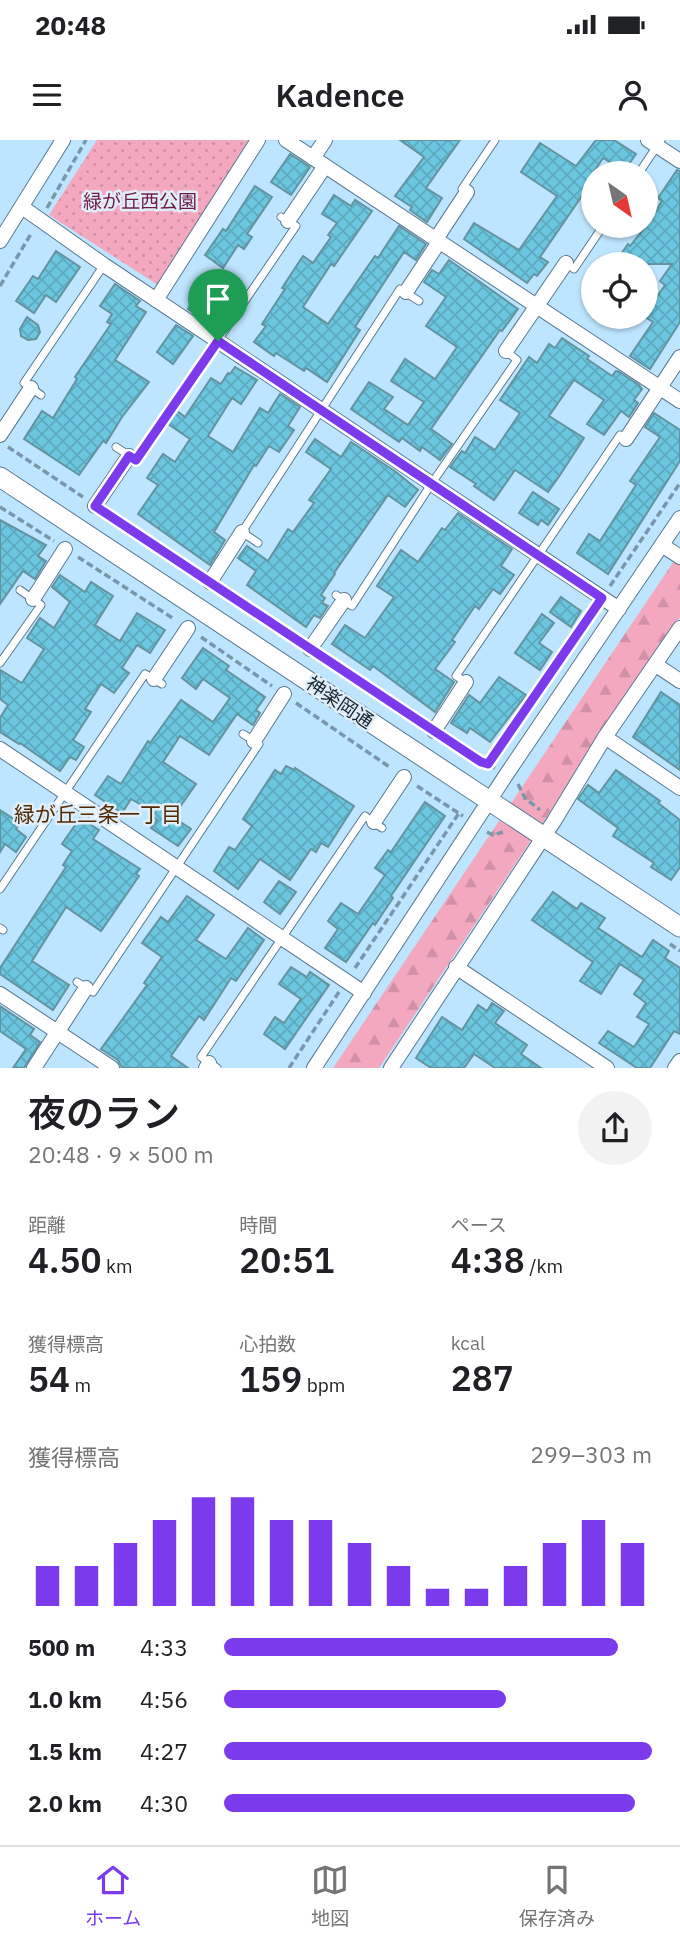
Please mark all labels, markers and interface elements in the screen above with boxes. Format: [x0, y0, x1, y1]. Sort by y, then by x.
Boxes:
text: 20:48 [35, 8, 106, 42]
text: Kadence [275, 74, 405, 116]
icon: menu [28, 76, 66, 114]
icon: person [614, 76, 652, 114]
north arrow [581, 161, 658, 238]
map controls [581, 161, 658, 329]
park label: 緑が丘西公園 [83, 189, 197, 213]
button: locate [581, 252, 658, 329]
pin [188, 269, 248, 341]
icon: arrive [199, 280, 237, 318]
street label: 神楽岡通 [302, 671, 378, 733]
district label: 緑が丘三条一丁目 [14, 800, 182, 828]
text: 夜のラン [28, 1088, 180, 1137]
button: share [578, 1091, 652, 1165]
text: 20:48 · 9 × 500 m [28, 1139, 214, 1169]
text: 距離 [28, 1213, 66, 1237]
text: 時間 [239, 1213, 277, 1237]
text: ペース [451, 1213, 507, 1237]
text: 4.50 [28, 1237, 101, 1283]
text: 20:51 [239, 1237, 335, 1283]
text: 4:38 [451, 1237, 525, 1283]
text: km [101, 1254, 133, 1278]
text: /km [525, 1254, 563, 1278]
text: kcal [451, 1331, 485, 1355]
text: 獲得標高 [28, 1332, 104, 1356]
text: 心拍数 [239, 1332, 296, 1356]
text: 287 [451, 1355, 514, 1401]
text: 54 [28, 1356, 70, 1402]
text: 159 [239, 1356, 302, 1402]
text: m [70, 1373, 91, 1397]
text: bpm [302, 1373, 345, 1397]
text: 299–303 m [530, 1439, 652, 1469]
text: 獲得標高 [28, 1442, 120, 1472]
text: 500 m [28, 1632, 95, 1662]
text: 4:33 [140, 1632, 188, 1662]
text: 1.0 km [28, 1684, 102, 1714]
text: 4:56 [140, 1684, 188, 1714]
text: 1.5 km [28, 1736, 102, 1766]
text: 4:27 [140, 1736, 188, 1766]
text: 2.0 km [28, 1788, 102, 1818]
text: 4:30 [140, 1788, 188, 1818]
tab: ホーム [85, 1861, 141, 1930]
tab: 地図 [311, 1861, 349, 1930]
tab: 保存済み [519, 1861, 595, 1930]

